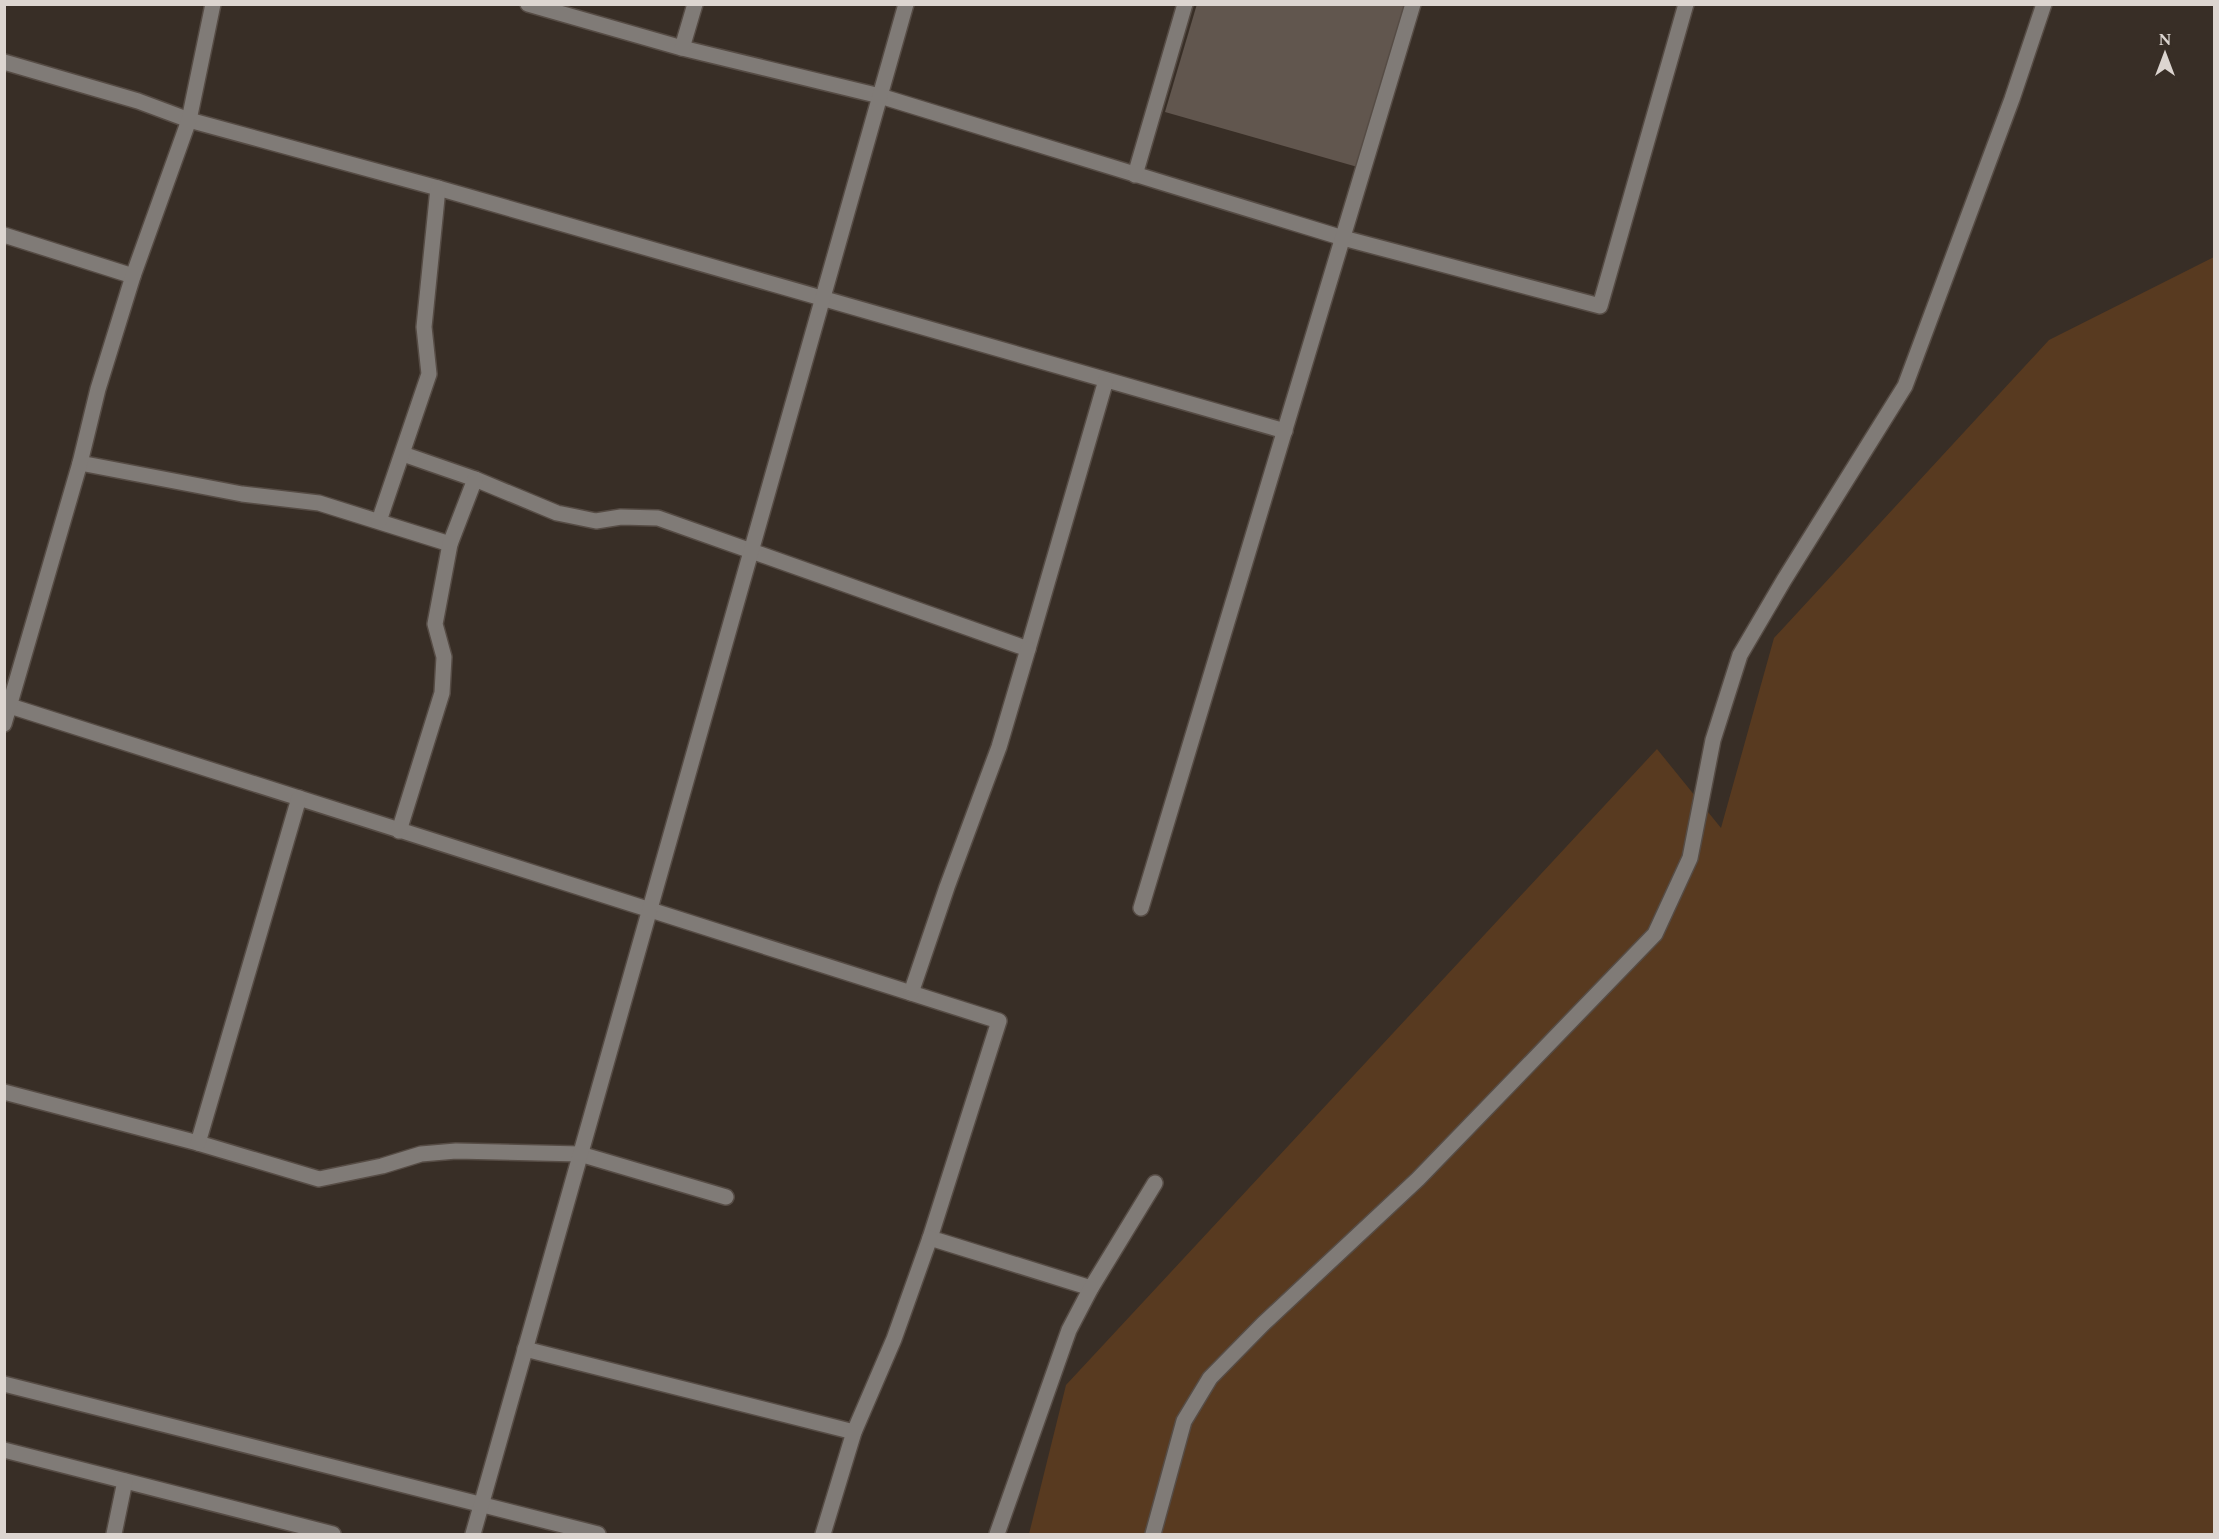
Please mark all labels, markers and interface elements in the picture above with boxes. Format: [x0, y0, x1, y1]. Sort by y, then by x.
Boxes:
north arrow [2135, 24, 2195, 84]
text: N [2158, 28, 2172, 52]

